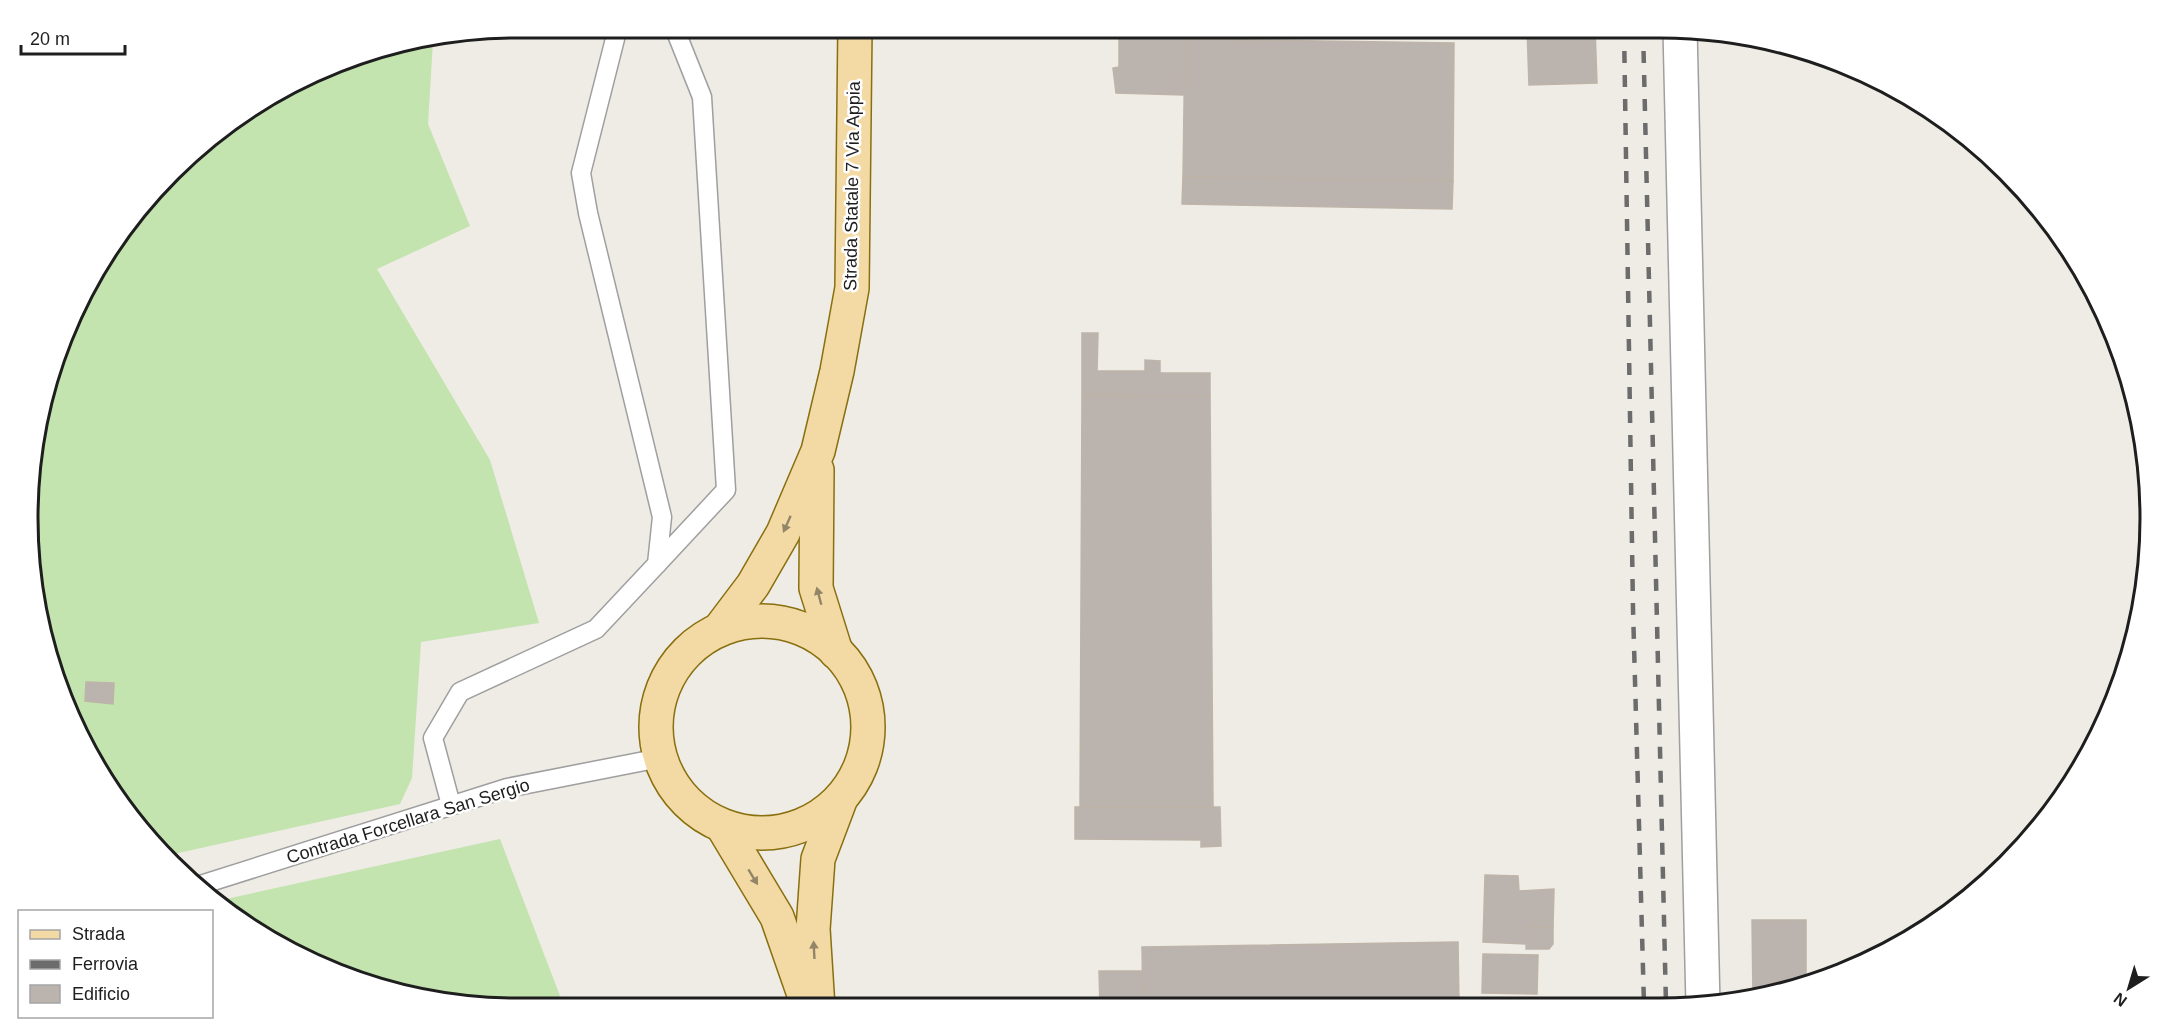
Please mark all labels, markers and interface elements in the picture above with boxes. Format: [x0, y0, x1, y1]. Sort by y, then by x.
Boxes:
scale bar [21, 18, 124, 56]
text: 20 m [30, 29, 70, 49]
street label: Strada Statale 7 Via Appia [840, 80, 864, 291]
one-way arrow [782, 515, 791, 532]
one-way arrow [814, 587, 823, 605]
street label: Contrada Forcellara San Sergio [284, 774, 532, 868]
one-way arrow [748, 869, 758, 886]
legend [18, 910, 213, 1018]
text: Strada [72, 924, 126, 944]
one-way arrow [810, 940, 819, 959]
text: Ferrovia [72, 954, 139, 974]
north arrow [2099, 958, 2159, 1018]
text: Edificio [72, 984, 130, 1004]
text: N [2111, 989, 2130, 1010]

